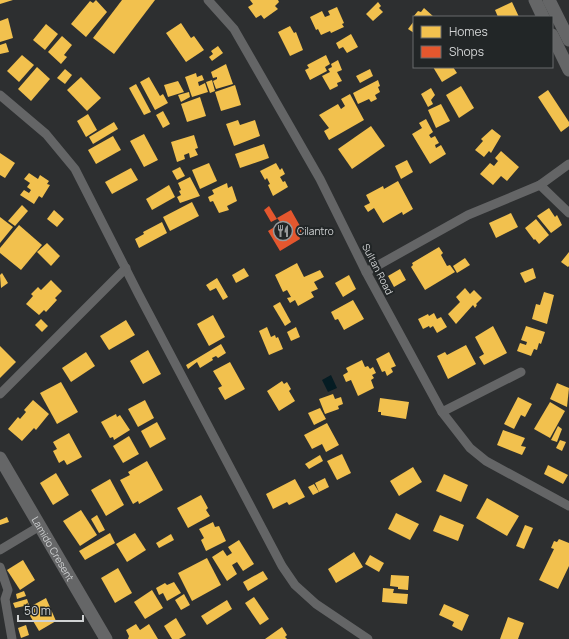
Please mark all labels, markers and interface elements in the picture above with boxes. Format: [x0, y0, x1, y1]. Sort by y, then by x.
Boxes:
legend [413, 16, 553, 68]
text: Homes [449, 23, 488, 40]
text: Shops [449, 43, 484, 60]
restaurant icon: Cilantro [272, 220, 294, 242]
place label: Cilantro [297, 224, 334, 238]
street label: Sultan Road [359, 241, 397, 297]
street label: Lamido Cresent [29, 514, 78, 584]
scale bar [18, 597, 83, 623]
text: 50 m [24, 602, 51, 619]

